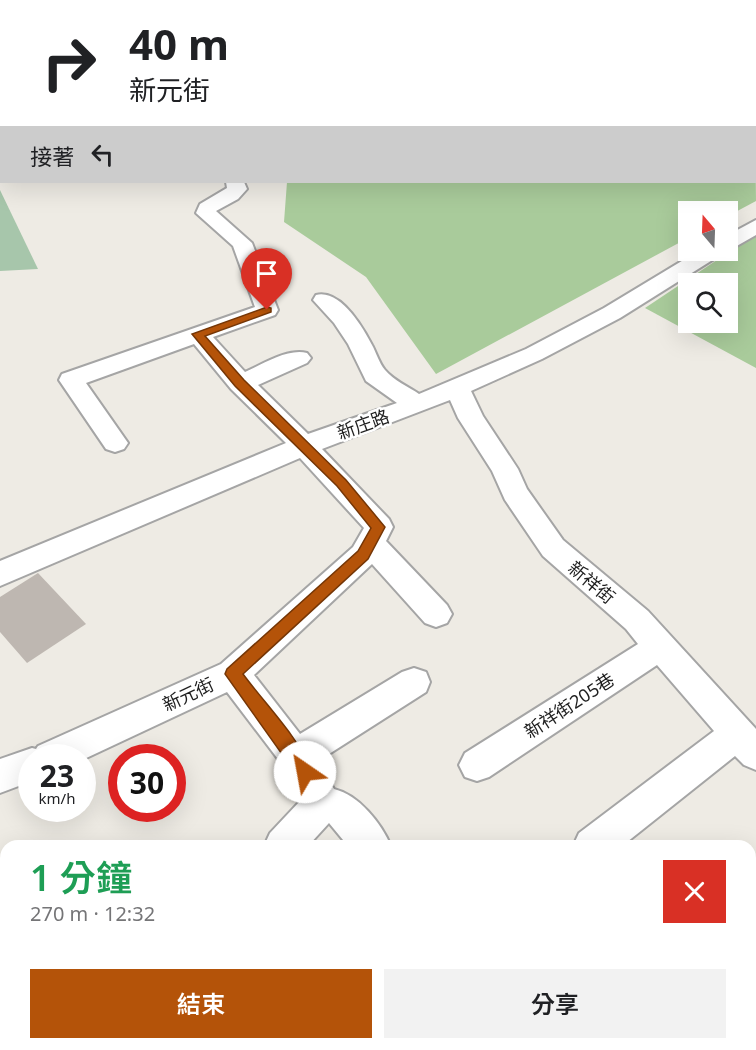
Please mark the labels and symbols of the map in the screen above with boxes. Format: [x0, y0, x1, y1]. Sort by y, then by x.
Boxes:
north arrow [678, 201, 738, 261]
pin [241, 248, 292, 310]
street label: 新庄路 [334, 403, 392, 445]
street label: 新祥街 [564, 555, 620, 609]
street label: 新祥街205巷 [519, 667, 619, 743]
street label: 新元街 [158, 672, 218, 716]
position arrow [273, 740, 337, 804]
speed limit sign: 30 [108, 744, 186, 822]

